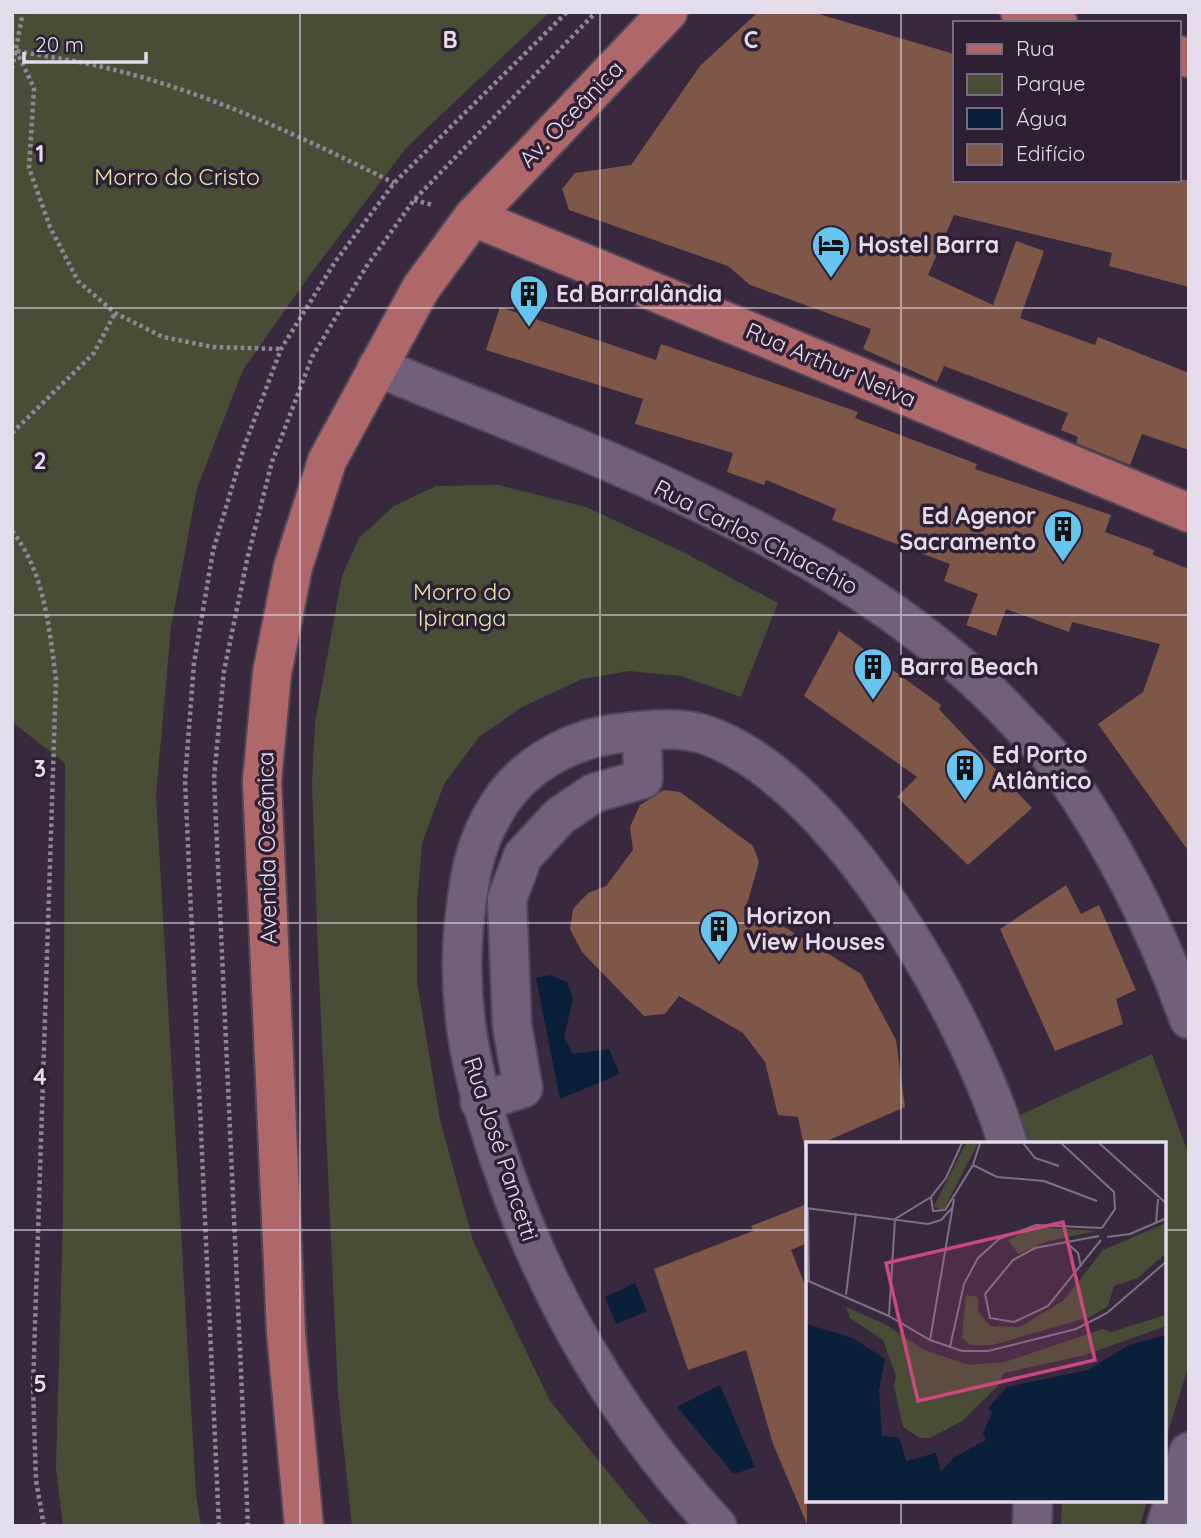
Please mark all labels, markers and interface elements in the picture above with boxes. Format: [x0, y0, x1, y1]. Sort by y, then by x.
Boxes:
scale bar [24, 21, 147, 65]
legend [953, 21, 1180, 182]
text: B [442, 25, 458, 54]
text: C [744, 25, 758, 54]
text: 20 m [35, 31, 84, 57]
text: Rua [1016, 35, 1055, 61]
street label: Av. Oceânica [512, 54, 629, 173]
text: Parque [1016, 70, 1085, 96]
text: Água [1016, 105, 1067, 131]
text: 1 [36, 139, 44, 168]
text: Edifício [1016, 140, 1085, 166]
park label: Morro do Cristo [94, 162, 260, 191]
hotel icon: Hostel Barra [810, 224, 852, 279]
place label: Hostel Barra [858, 230, 999, 259]
building icon: Ed Barralândia [508, 273, 550, 328]
place label: Ed Barralândia [556, 279, 722, 308]
street label: Rua Arthur Neiva [742, 316, 921, 413]
text: 2 [33, 446, 47, 475]
street label: Rua Carlos Chiacchio [649, 473, 863, 601]
place label: Ed Agenor Sacramento [900, 501, 1036, 556]
building icon: Ed Agenor Sacramento [1042, 508, 1084, 563]
park label: Morro do Ipiranga [413, 577, 511, 632]
building icon: Barra Beach [852, 646, 894, 701]
place label: Barra Beach [900, 652, 1039, 681]
place label: Ed Porto Atlântico [992, 740, 1092, 795]
building icon: Ed Porto Atlântico [944, 747, 986, 802]
street label: Avenida Oceânica [250, 752, 283, 944]
text: 3 [34, 754, 46, 783]
place label: Horizon View Houses [746, 901, 885, 956]
building icon: Horizon View Houses [698, 908, 740, 963]
street label: Rua José Pancetti [458, 1053, 545, 1245]
text: 4 [33, 1062, 47, 1091]
inset map [806, 1142, 1166, 1503]
text: 5 [33, 1369, 47, 1398]

